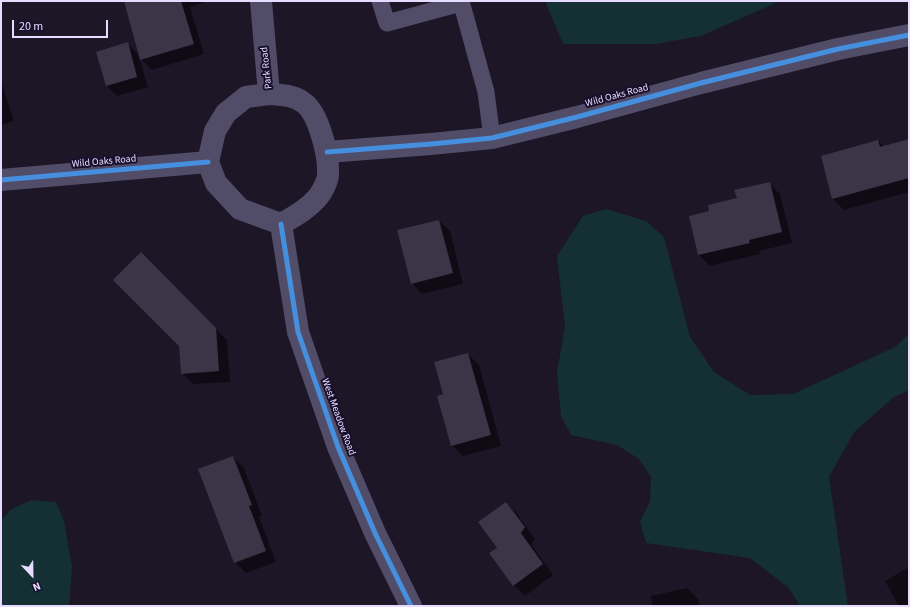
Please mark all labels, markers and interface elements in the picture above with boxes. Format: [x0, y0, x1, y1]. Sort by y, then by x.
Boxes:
scale bar [14, 12, 110, 38]
text: 20 m [19, 18, 43, 35]
street label: Park Road [259, 46, 275, 90]
street label: Wild Oaks Road [584, 82, 650, 110]
street label: Wild Oaks Road [71, 153, 137, 171]
street label: West Meadow Road [319, 377, 357, 457]
north arrow [12, 555, 52, 595]
text: N [30, 578, 43, 595]

